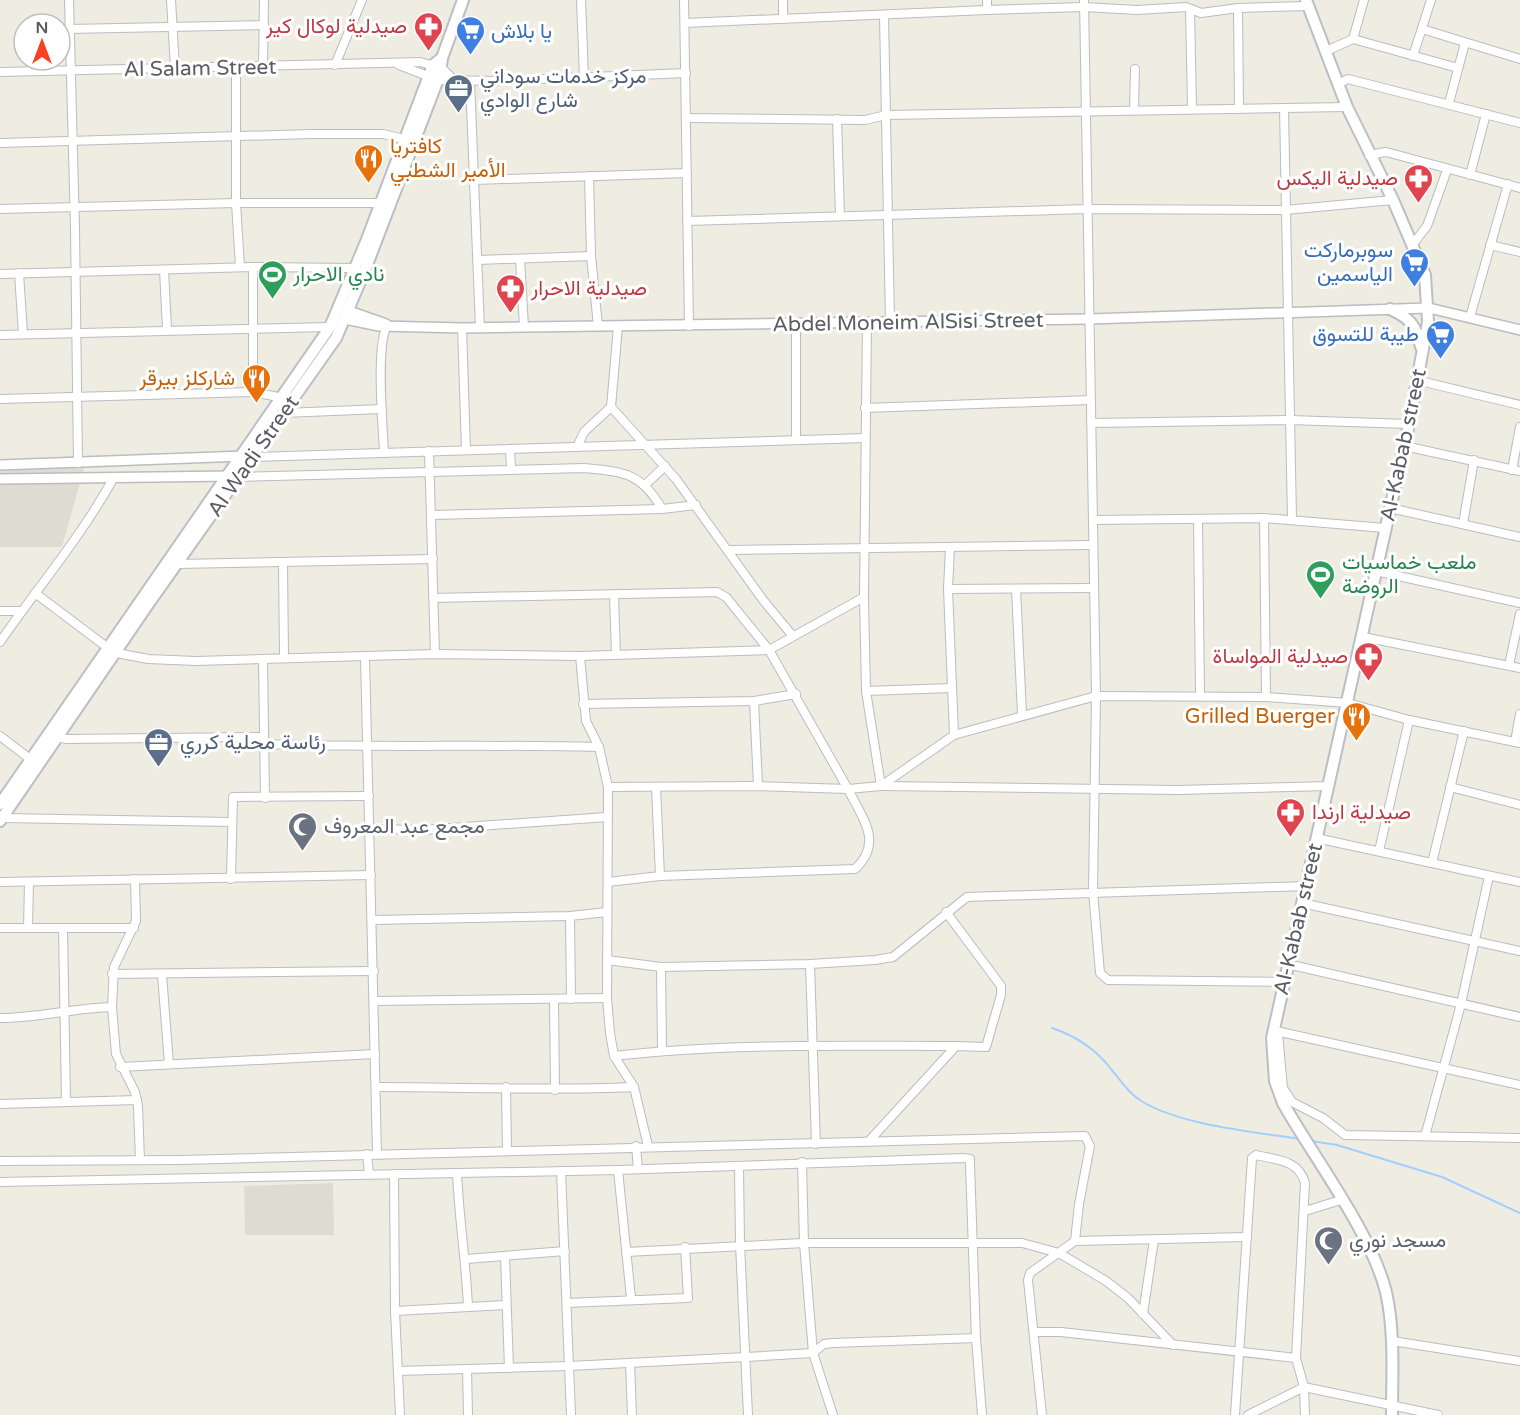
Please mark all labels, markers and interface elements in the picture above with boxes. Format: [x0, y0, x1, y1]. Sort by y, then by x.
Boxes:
pharmacy icon: صيدلية لوكال كير [412, 10, 444, 52]
north arrow [12, 12, 72, 72]
place label: صيدلية لوكال كير [265, 14, 407, 39]
supermarket icon: يا بلاش [454, 15, 486, 57]
text: N [36, 18, 48, 38]
place label: يا بلاش [491, 19, 552, 44]
street label: Al Salam Street [123, 55, 277, 82]
place label: مركز خدمات سوداني شارع الوادي [480, 64, 646, 117]
office icon: مركز خدمات سوداني شارع الوادي [443, 72, 475, 114]
place label: كافتريا الأمير الشطبي [390, 134, 506, 187]
restaurant icon: كافتريا الأمير الشطبي [353, 142, 385, 184]
pharmacy icon: صيدلية اليكس [1403, 162, 1435, 204]
place label: صيدلية اليكس [1276, 166, 1398, 191]
place label: سوبرماركت الياسمين [1304, 238, 1393, 287]
supermarket icon: سوبرماركت الياسمين [1398, 246, 1430, 288]
sports icon: نادي الاحرار [256, 258, 288, 300]
place label: نادي الاحرار [292, 262, 384, 291]
pharmacy icon: صيدلية الاحرار [494, 272, 526, 314]
place label: صيدلية الاحرار [530, 276, 647, 301]
street label: Abdel Moneim AlSisi Street [772, 308, 1044, 337]
supermarket icon: طيبة للتسوق [1424, 318, 1456, 360]
place label: طيبة للتسوق [1312, 322, 1419, 347]
restaurant icon: شاركلز بيرقر [240, 362, 272, 404]
place label: شاركلز بيرقر [138, 366, 235, 391]
street label: Al-Kabab street [1375, 367, 1432, 524]
street label: Al Wadi Street [202, 391, 304, 522]
place label: ملعب خماسيات الروضة [1342, 550, 1477, 599]
sports icon: ملعب خماسيات الروضة [1305, 558, 1337, 600]
pharmacy icon: صيدلية المواساة [1353, 640, 1385, 682]
place label: صيدلية المواساة [1213, 644, 1348, 669]
restaurant icon: Grilled Buerger [1340, 700, 1372, 742]
place label: Grilled Buerger [1185, 704, 1335, 729]
office icon: رئاسة محلية كرري [143, 726, 175, 768]
place label: رئاسة محلية كرري [180, 730, 326, 759]
pharmacy icon: صيدلية ارندا [1275, 796, 1307, 838]
place label: صيدلية ارندا [1312, 800, 1411, 825]
mosque icon: مجمع عبد المعروف [287, 810, 319, 852]
place label: مجمع عبد المعروف [324, 814, 485, 840]
street label: Al-Kabab street [1269, 841, 1328, 998]
mosque icon: مسجد نوري [1312, 1224, 1344, 1266]
place label: مسجد نوري [1349, 1228, 1446, 1257]

